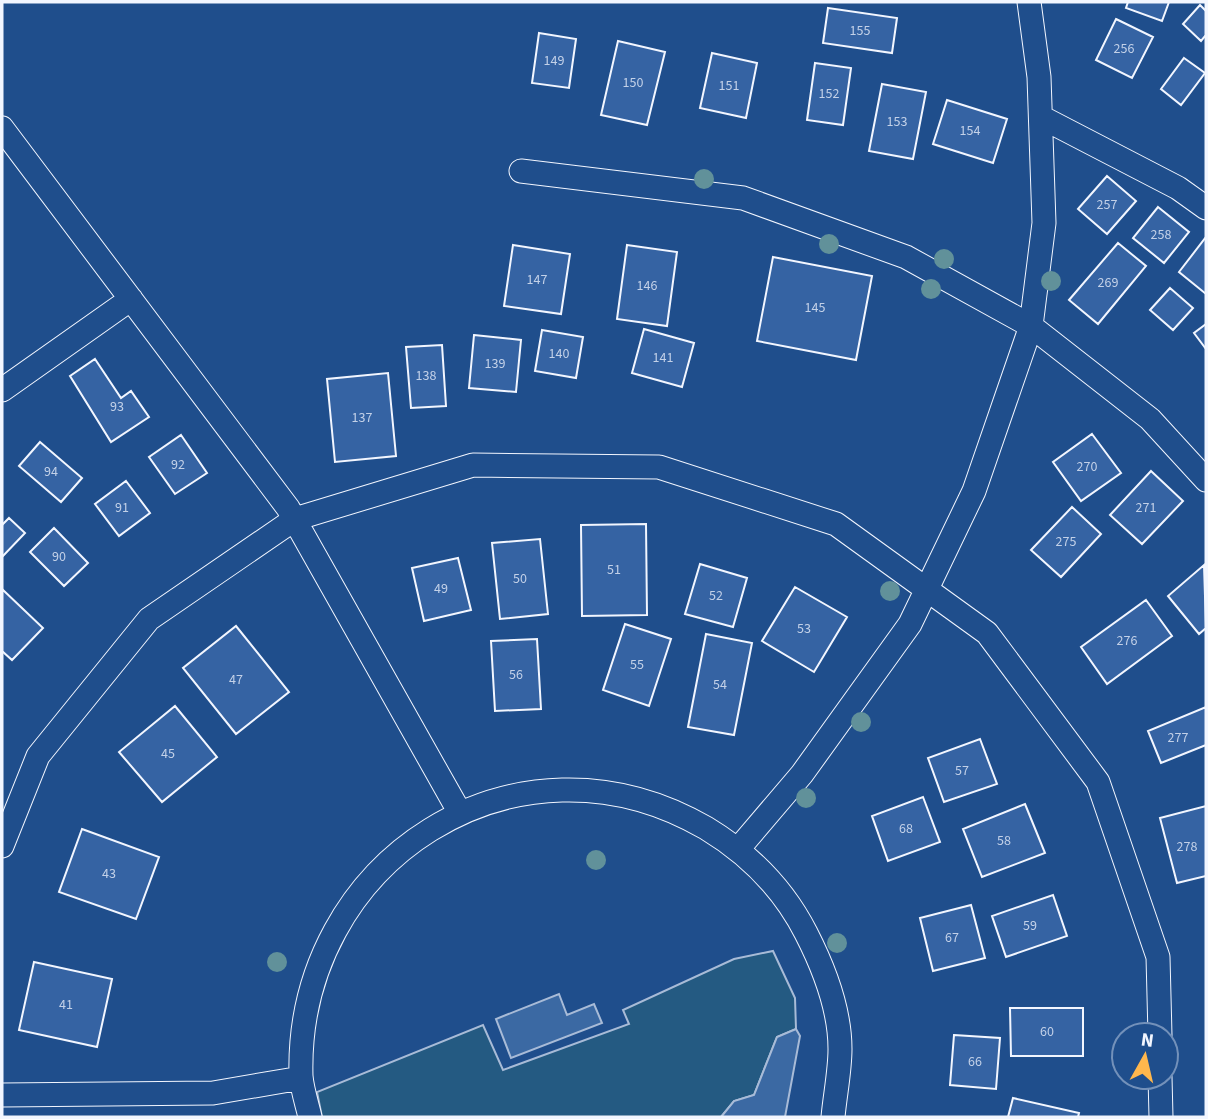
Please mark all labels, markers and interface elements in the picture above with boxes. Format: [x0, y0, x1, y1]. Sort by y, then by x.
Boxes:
house number: 155 [850, 21, 870, 41]
house number: 256 [1114, 39, 1134, 59]
house number: 149 [544, 51, 564, 71]
house number: 150 [623, 73, 643, 93]
house number: 151 [719, 76, 739, 96]
house number: 152 [819, 84, 839, 104]
house number: 153 [887, 112, 907, 132]
house number: 154 [960, 121, 980, 141]
house number: 257 [1097, 195, 1117, 215]
house number: 258 [1151, 225, 1171, 245]
house number: 147 [527, 270, 547, 290]
house number: 269 [1098, 273, 1118, 293]
house number: 146 [637, 276, 657, 296]
house number: 145 [805, 298, 825, 318]
house number: 140 [549, 344, 569, 364]
house number: 141 [653, 348, 673, 368]
house number: 139 [485, 354, 505, 374]
house number: 138 [416, 366, 436, 386]
house number: 93 [110, 397, 124, 417]
house number: 137 [352, 408, 372, 428]
house number: 92 [171, 455, 185, 475]
house number: 270 [1077, 457, 1097, 477]
house number: 94 [44, 462, 58, 482]
house number: 91 [115, 498, 129, 518]
house number: 271 [1136, 498, 1156, 518]
house number: 275 [1056, 532, 1076, 552]
house number: 90 [52, 547, 66, 567]
house number: 51 [607, 560, 621, 580]
house number: 50 [513, 569, 527, 589]
house number: 49 [434, 579, 448, 599]
house number: 52 [709, 586, 723, 606]
house number: 53 [797, 619, 811, 639]
house number: 276 [1117, 631, 1137, 651]
house number: 55 [630, 655, 644, 675]
house number: 56 [509, 665, 523, 685]
house number: 47 [229, 670, 243, 690]
house number: 54 [713, 675, 727, 695]
house number: 277 [1168, 728, 1188, 748]
house number: 45 [161, 744, 175, 764]
house number: 57 [955, 761, 969, 781]
house number: 68 [899, 819, 913, 839]
house number: 58 [997, 831, 1011, 851]
house number: 278 [1177, 837, 1197, 857]
house number: 43 [102, 864, 116, 884]
house number: 59 [1023, 916, 1037, 936]
house number: 67 [945, 928, 959, 948]
house number: 41 [59, 995, 73, 1015]
north arrow [1110, 1021, 1180, 1091]
house number: 60 [1040, 1022, 1054, 1042]
text: N [1139, 1026, 1155, 1055]
house number: 66 [968, 1052, 982, 1072]

